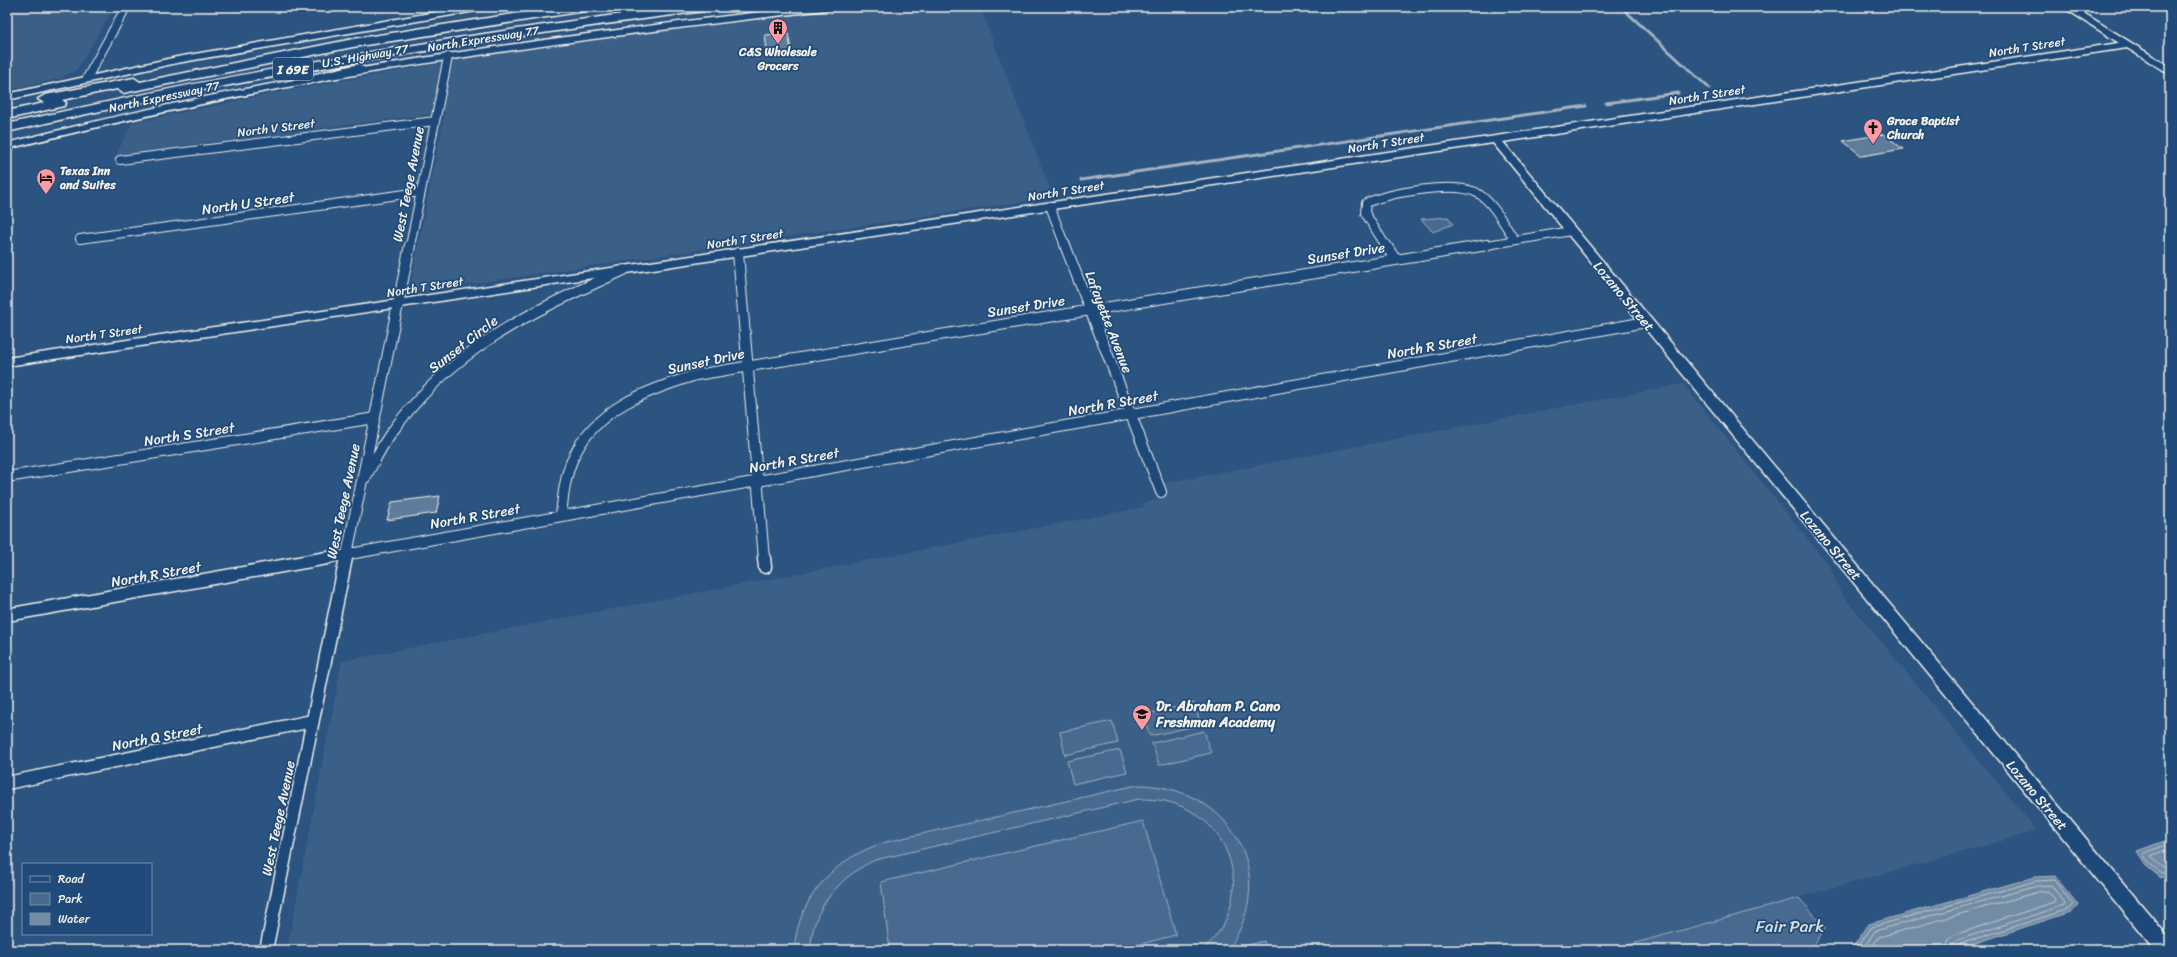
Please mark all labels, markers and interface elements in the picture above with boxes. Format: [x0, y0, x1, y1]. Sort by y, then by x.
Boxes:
building icon: C&S Wholesale Grocers [767, 17, 789, 45]
street label: North Expressway 77 [426, 19, 541, 59]
street label: North T Street [1987, 30, 2068, 64]
street label: U.S. Highway 77 [320, 37, 411, 74]
place label: C&S Wholesale Grocers [738, 41, 818, 77]
road number: I 69E [273, 58, 313, 80]
street label: North Expressway 77 [107, 74, 222, 119]
street label: North T Street [1667, 78, 1748, 112]
place label: Grace Baptist Church [1886, 110, 1961, 146]
street label: North V Street [236, 112, 317, 144]
church icon: Grace Baptist Church [1862, 117, 1884, 145]
street label: West Teege Avenue [385, 124, 432, 244]
street label: North T Street [1346, 126, 1427, 160]
place label: Texas Inn and Suites [59, 160, 116, 196]
hotel icon: Texas Inn and Suites [35, 167, 57, 195]
street label: North T Street [1026, 174, 1107, 208]
street label: North U Street [200, 184, 297, 222]
street label: North T Street [705, 222, 786, 256]
street label: Sunset Drive [1305, 235, 1387, 272]
street label: Lozano Street [1586, 255, 1661, 337]
street label: Lafayette Avenue [1077, 267, 1140, 377]
street label: North T Street [385, 270, 466, 304]
street label: Sunset Drive [985, 288, 1067, 325]
street label: Sunset Circle [423, 309, 504, 380]
street label: North T Street [64, 318, 145, 350]
street label: North R Street [1385, 326, 1480, 367]
street label: Sunset Drive [665, 341, 747, 382]
street label: North R Street [1066, 383, 1161, 424]
street label: North S Street [142, 415, 238, 454]
street label: North R Street [747, 440, 842, 481]
street label: West Teege Avenue [319, 441, 368, 561]
street label: North R Street [428, 496, 523, 537]
street label: Lozano Street [1793, 504, 1868, 586]
street label: North R Street [109, 554, 204, 595]
place label: Dr. Abraham P. Cano Freshman Academy [1155, 694, 1281, 735]
school or university icon: Dr. Abraham P. Cano Freshman Academy [1131, 703, 1153, 731]
street label: North Q Street [110, 716, 206, 759]
street label: Lozano Street [1999, 754, 2074, 836]
street label: West Teege Avenue [254, 758, 303, 878]
legend [22, 863, 152, 935]
text: Road [58, 868, 85, 890]
text: Park [58, 888, 83, 910]
text: Water [58, 908, 91, 930]
park label: Fair Park [1756, 911, 1824, 941]

